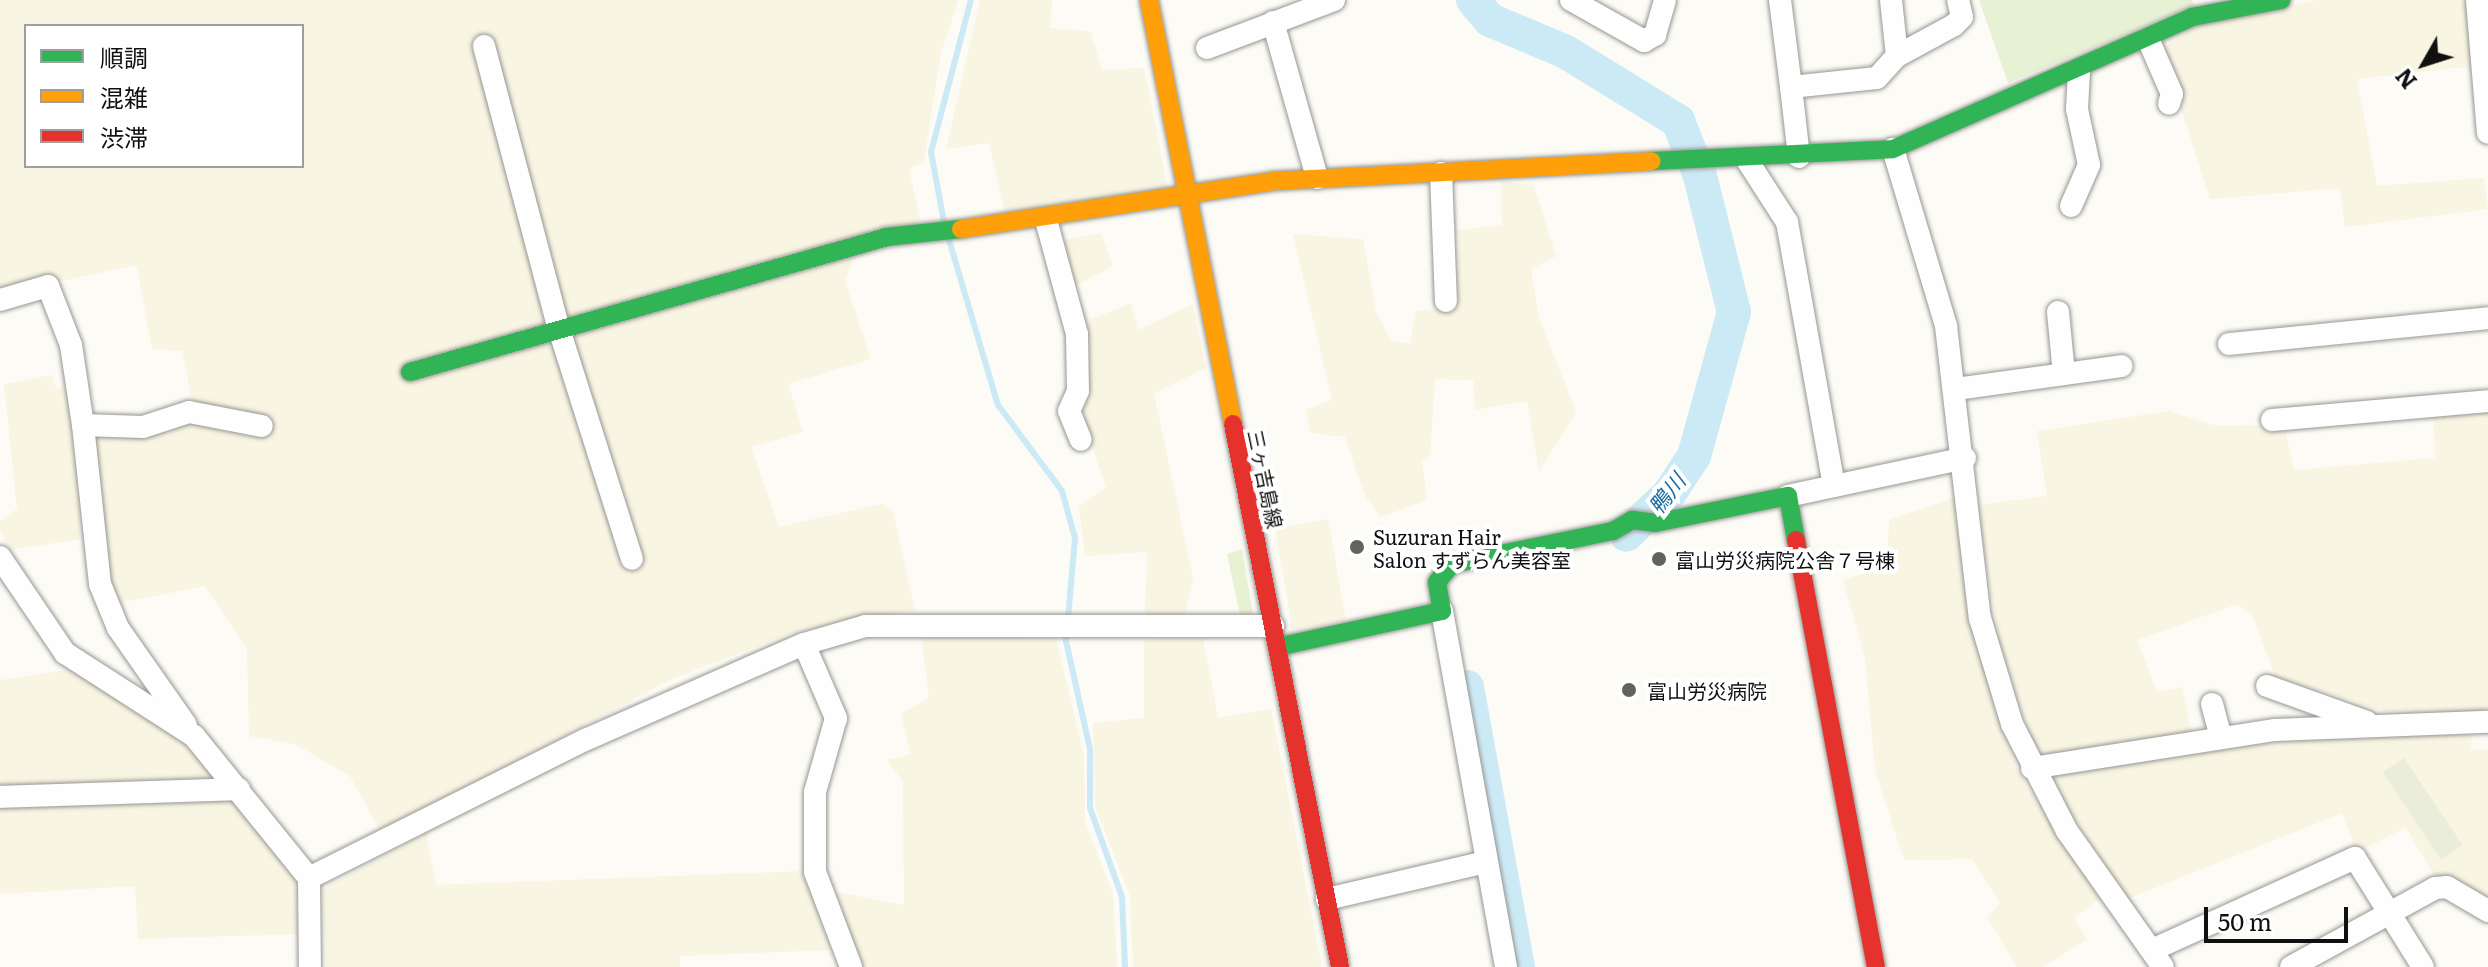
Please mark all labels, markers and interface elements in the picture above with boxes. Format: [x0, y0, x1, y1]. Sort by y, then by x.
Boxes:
legend [24, 24, 304, 168]
north arrow [2384, 24, 2464, 104]
text: 順調 [100, 39, 148, 74]
text: N [2386, 62, 2424, 97]
text: 混雑 [100, 79, 148, 114]
text: 渋滞 [100, 119, 148, 154]
street label: 三ヶ吉島線 [1244, 428, 1288, 530]
water label: 鴨川 [1642, 468, 1690, 518]
place label: Suzuran Hair Salon すずらん美容室 [1373, 524, 1571, 571]
marker: Suzuran Hair Salon すずらん美容室 [1348, 538, 1366, 556]
place label: 富山労災病院公舎７号棟 [1675, 547, 1895, 571]
marker: 富山労災病院公舎７号棟 [1650, 550, 1668, 568]
place label: 富山労災病院 [1647, 678, 1767, 702]
marker: 富山労災病院 [1618, 679, 1640, 701]
scale bar [2208, 891, 2352, 941]
text: 50 m [2218, 903, 2272, 938]

